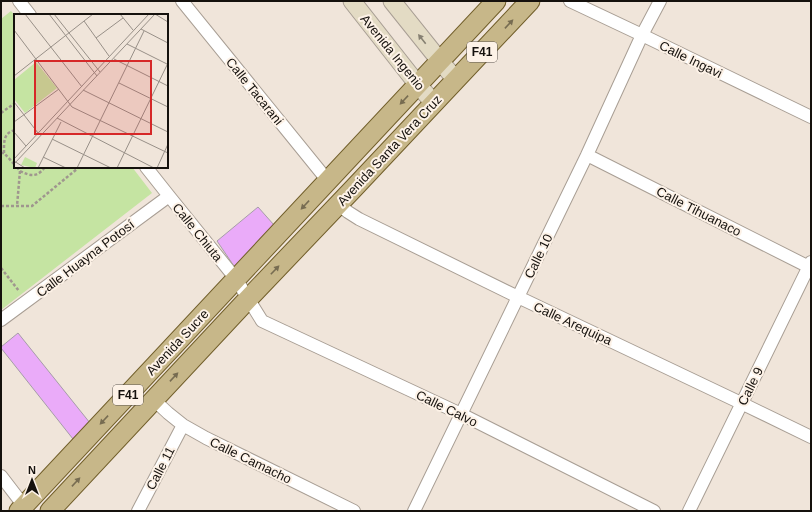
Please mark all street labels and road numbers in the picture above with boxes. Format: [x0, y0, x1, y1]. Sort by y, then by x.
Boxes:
street label: Avenida Ingenio [358, 11, 428, 93]
street label: Calle Ingavi [657, 38, 725, 81]
road number: F41 [467, 42, 497, 62]
street label: Calle Tacarani [223, 55, 286, 128]
street label: Avenida Santa Vera Cruz [334, 92, 445, 209]
street label: Calle Tihuanaco [654, 184, 744, 239]
street label: Calle Chiuta [169, 200, 226, 265]
street label: Calle Huayna Potosí [33, 217, 137, 300]
street label: Calle 10 [521, 231, 556, 281]
street label: Calle Arequipa [531, 299, 615, 348]
street label: Avenida Sucre [143, 306, 212, 378]
street label: Calle 9 [735, 365, 766, 408]
road number: F41 [113, 385, 143, 405]
street label: Calle Calvo [414, 387, 480, 430]
street label: Calle Camacho [208, 434, 294, 487]
street label: Calle 11 [143, 444, 178, 492]

